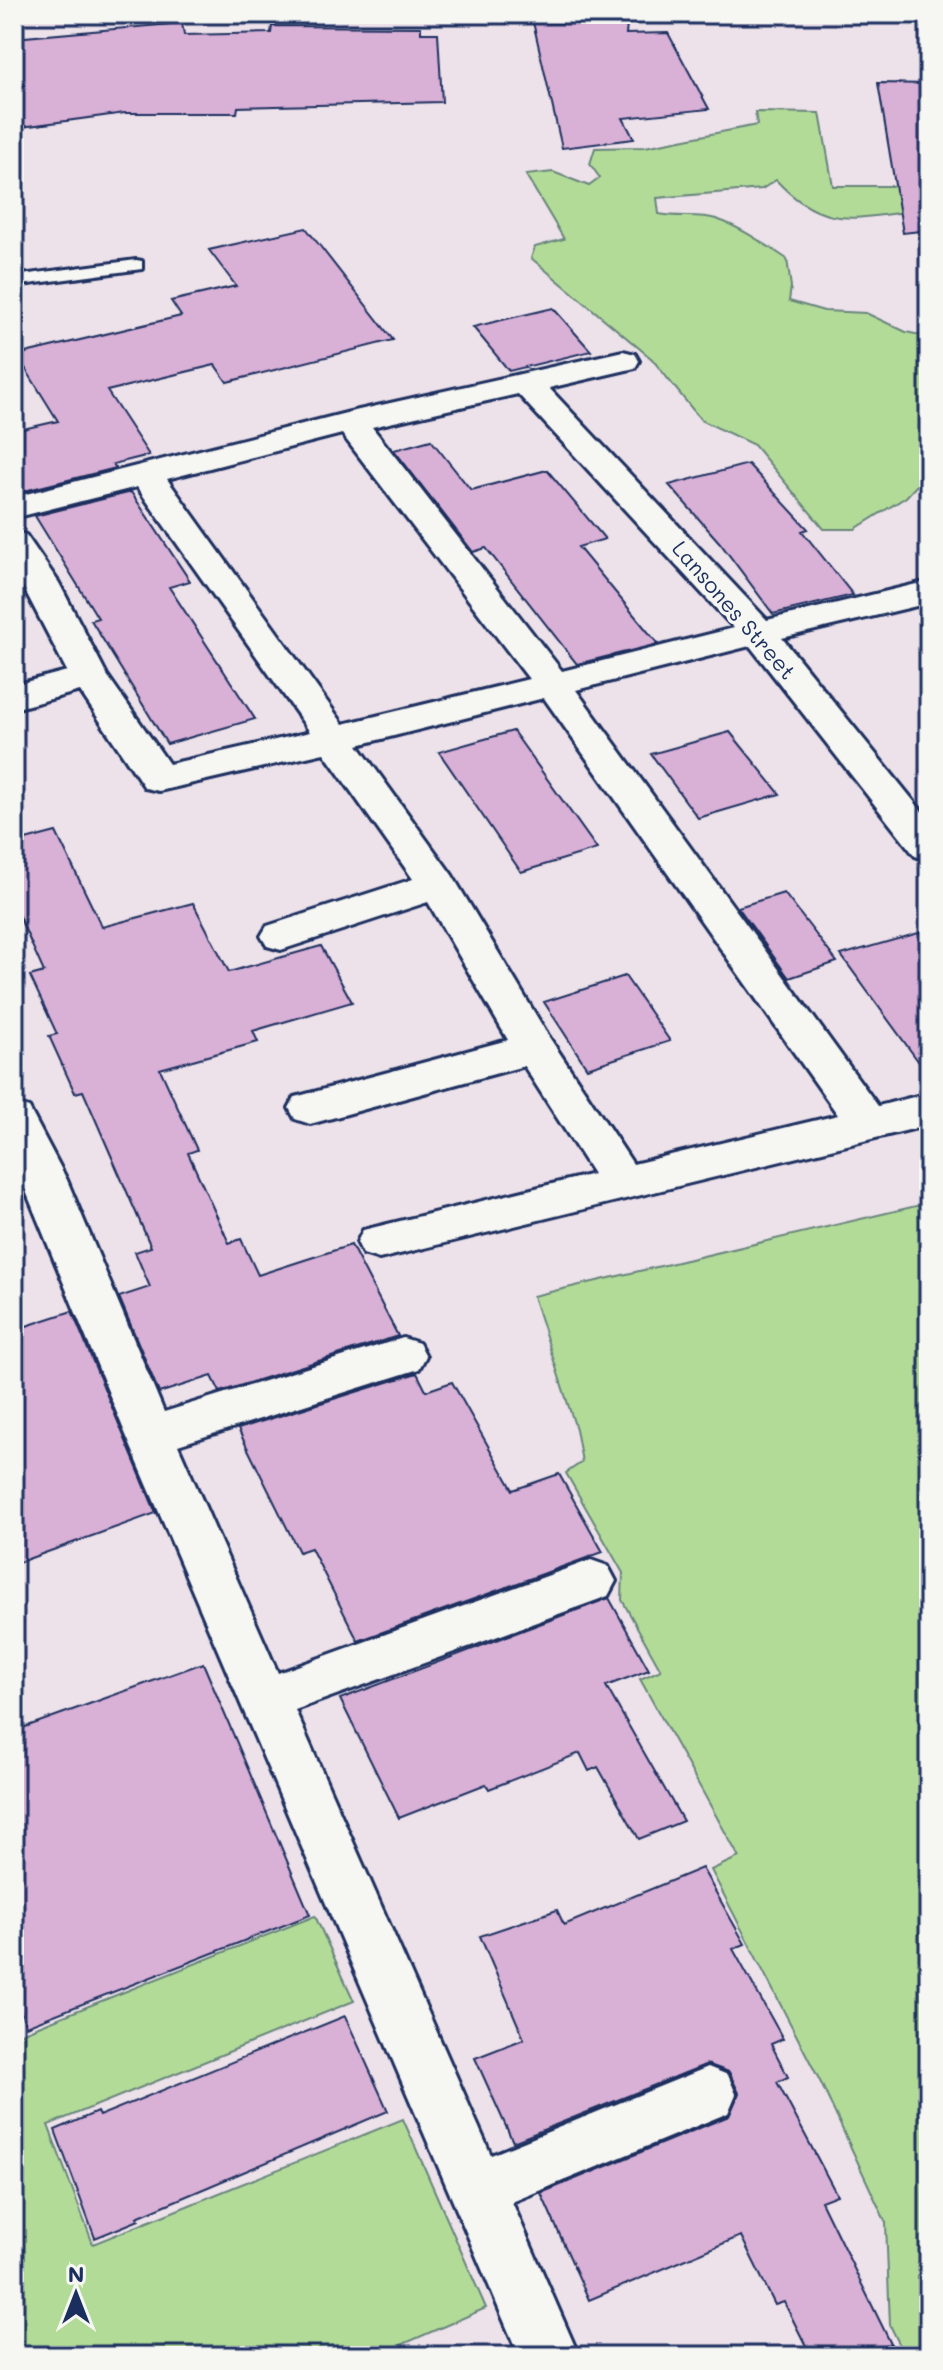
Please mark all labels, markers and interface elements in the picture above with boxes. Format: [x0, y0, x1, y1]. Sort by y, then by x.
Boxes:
street label: Lansones Street [666, 534, 803, 685]
north arrow [36, 2254, 116, 2334]
text: N [68, 2259, 84, 2288]

